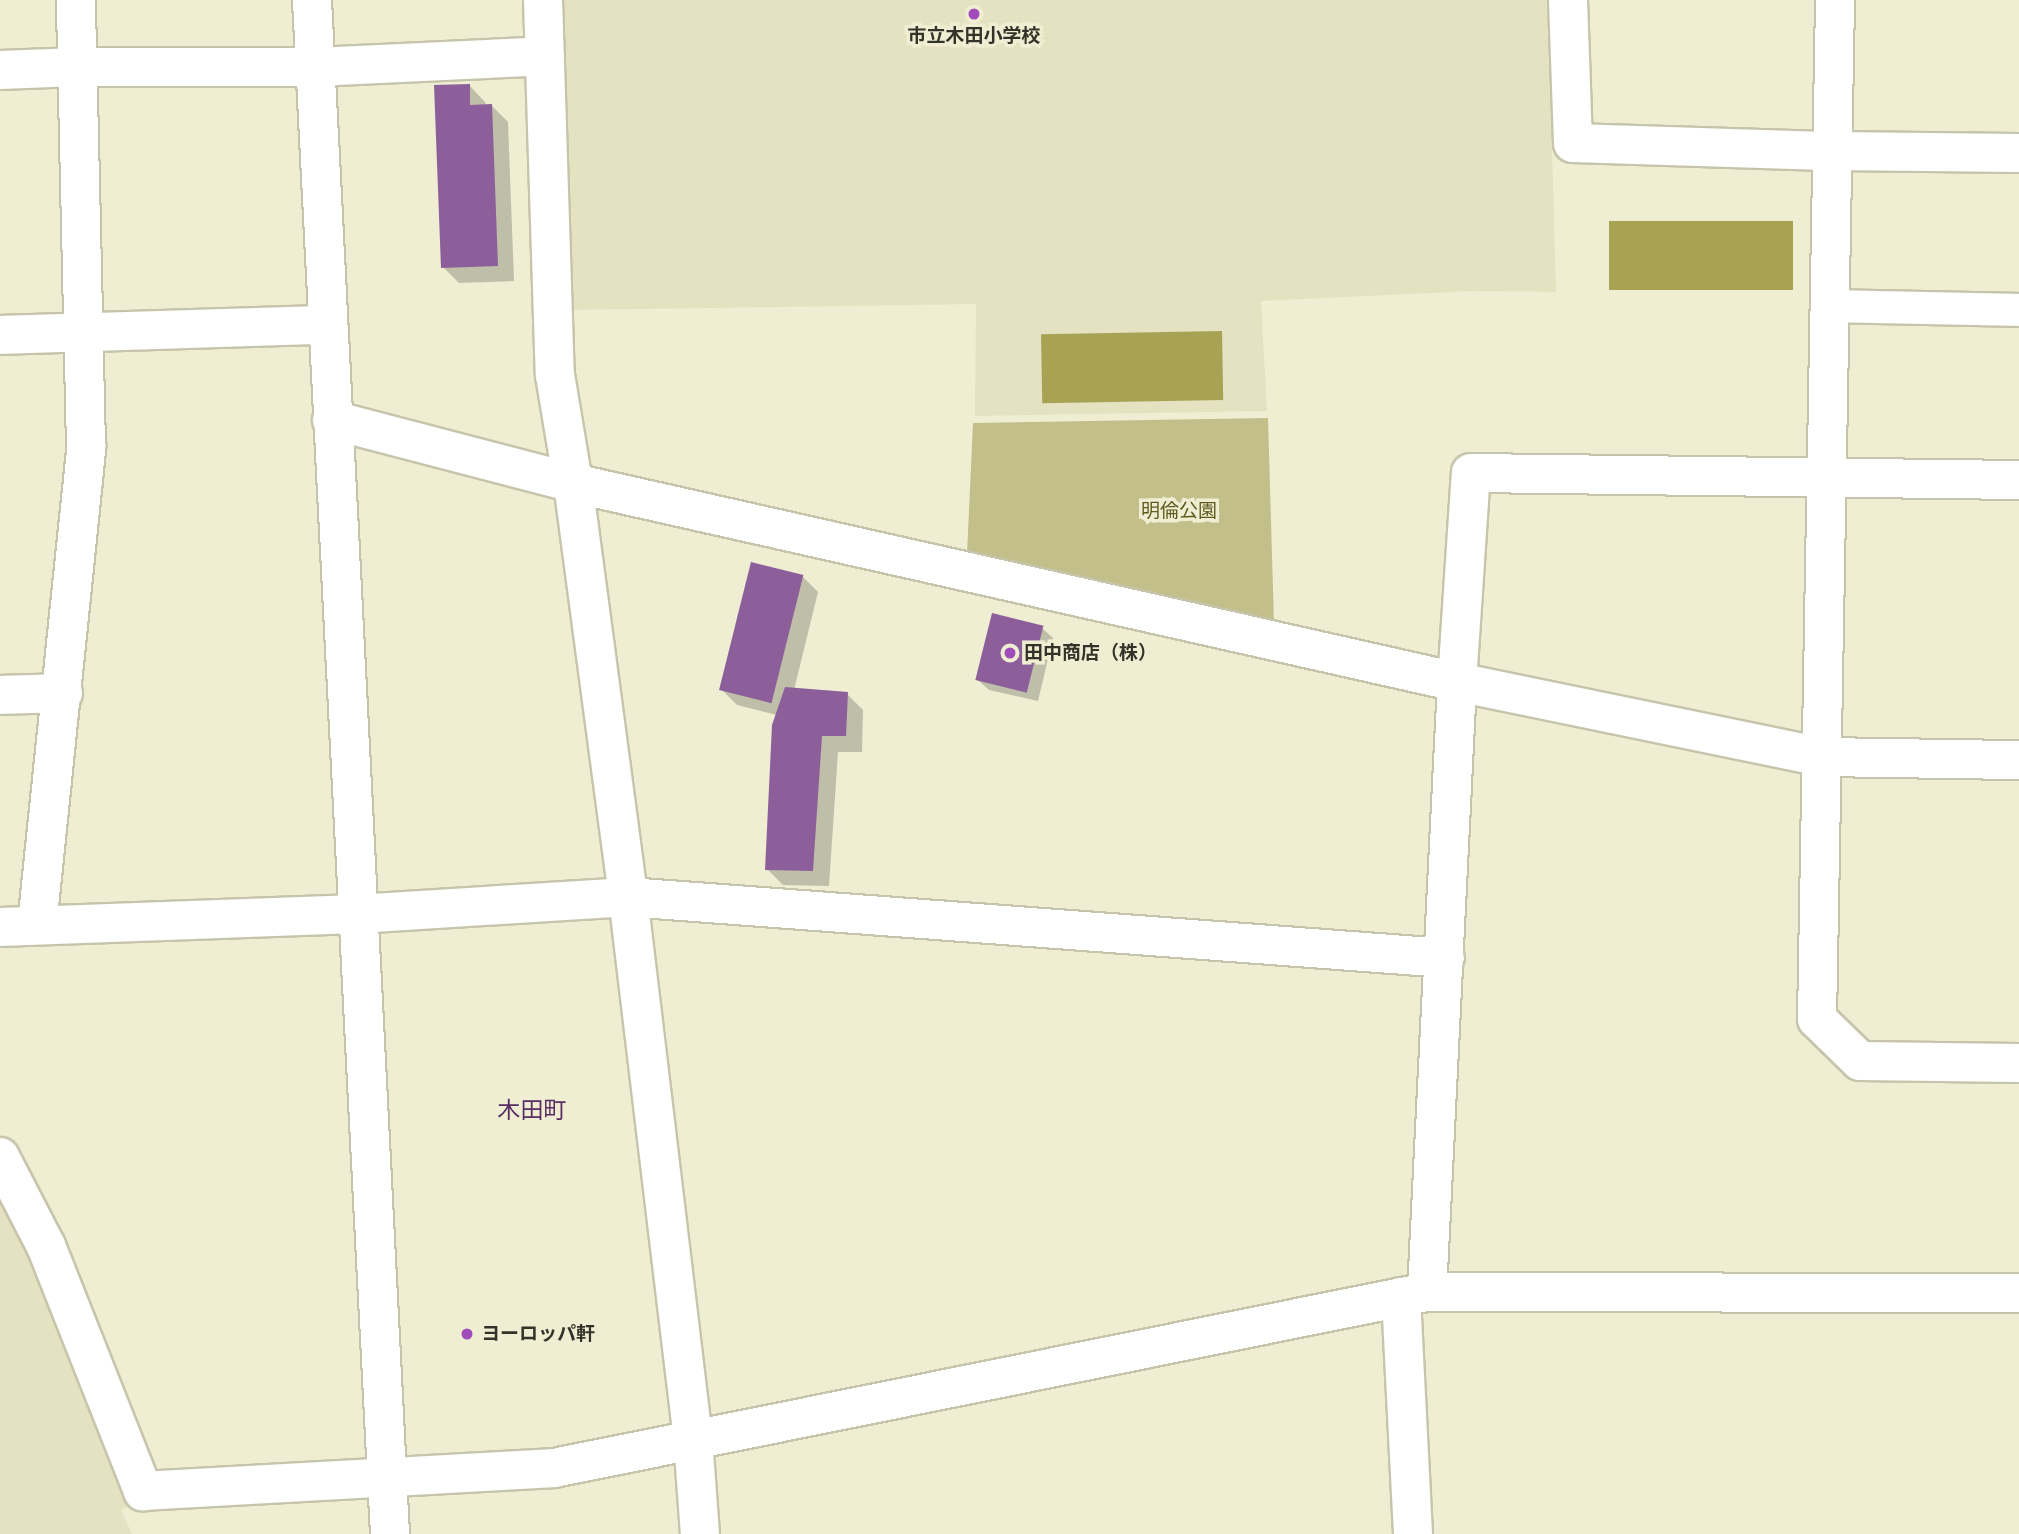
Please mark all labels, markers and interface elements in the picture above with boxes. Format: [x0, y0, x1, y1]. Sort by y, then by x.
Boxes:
marker: 市立木田小学校 [966, 6, 982, 22]
place label: 市立木田小学校 [908, 25, 1040, 47]
park label: 明倫公園 [1141, 500, 1217, 522]
place label: 田中商店（株） [1024, 642, 1157, 664]
marker: 田中商店（株） [1002, 645, 1018, 661]
district label: 木田町 [498, 1097, 566, 1125]
place label: ヨーロッパ軒 [481, 1323, 595, 1345]
marker: ヨーロッパ軒 [459, 1326, 475, 1342]

